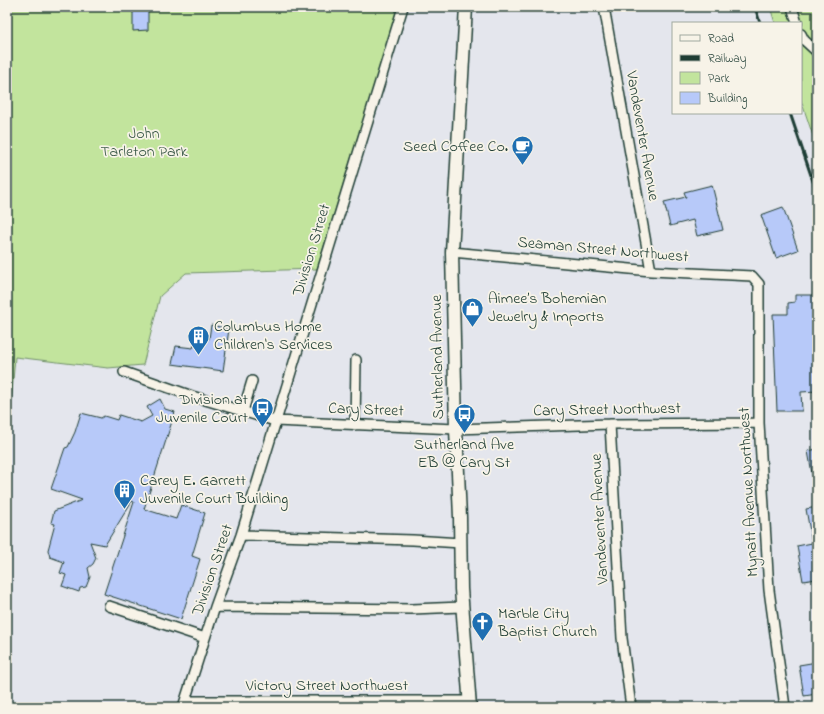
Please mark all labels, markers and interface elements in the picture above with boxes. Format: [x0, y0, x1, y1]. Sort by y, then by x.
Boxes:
legend [672, 22, 802, 114]
text: Road [708, 30, 734, 48]
text: Railway [708, 50, 747, 69]
street label: Vandeventer Avenue [619, 68, 665, 204]
text: Park [708, 70, 730, 88]
text: Building [707, 90, 747, 109]
park label: John Tarleton Park [100, 122, 189, 164]
cafe icon: Seed Coffee Co. [510, 134, 536, 167]
place label: Seed Coffee Co. [403, 135, 508, 159]
street label: Division Street [286, 200, 338, 300]
street label: Seaman Street Northwest [516, 231, 690, 269]
place label: Aimee’s Bohemian Jewelry & Imports [488, 287, 607, 329]
street label: Sutherland Avenue [425, 294, 451, 419]
shop icon: Aimee’s Bohemian Jewelry & Imports [459, 295, 485, 328]
place label: Columbus Home Children's Services [214, 315, 333, 357]
building icon: Columbus Home Children's Services [186, 323, 212, 356]
place label: Division at Juvenile Court [156, 388, 249, 430]
bus stop icon: Division at Juvenile Court [250, 396, 276, 429]
street label: Cary Street [328, 397, 405, 423]
street label: Cary Street Northwest [533, 397, 682, 423]
bus stop icon: Sutherland Ave EB @ Cary St [451, 402, 477, 435]
street label: Mynatt Avenue Northwest [733, 406, 765, 577]
place label: Sutherland Ave EB @ Cary St [414, 433, 515, 475]
street label: Vandeventer Avenue [585, 452, 615, 586]
place label: Carey E. Garrett Juvenile Court Building [140, 469, 288, 511]
building icon: Carey E. Garrett Juvenile Court Building [111, 477, 137, 510]
street label: Division Street [186, 520, 240, 620]
place label: Marble City Baptist Church [497, 602, 597, 644]
church icon: Marble City Baptist Church [469, 610, 495, 643]
street label: Victory Street Northwest [245, 674, 409, 698]

